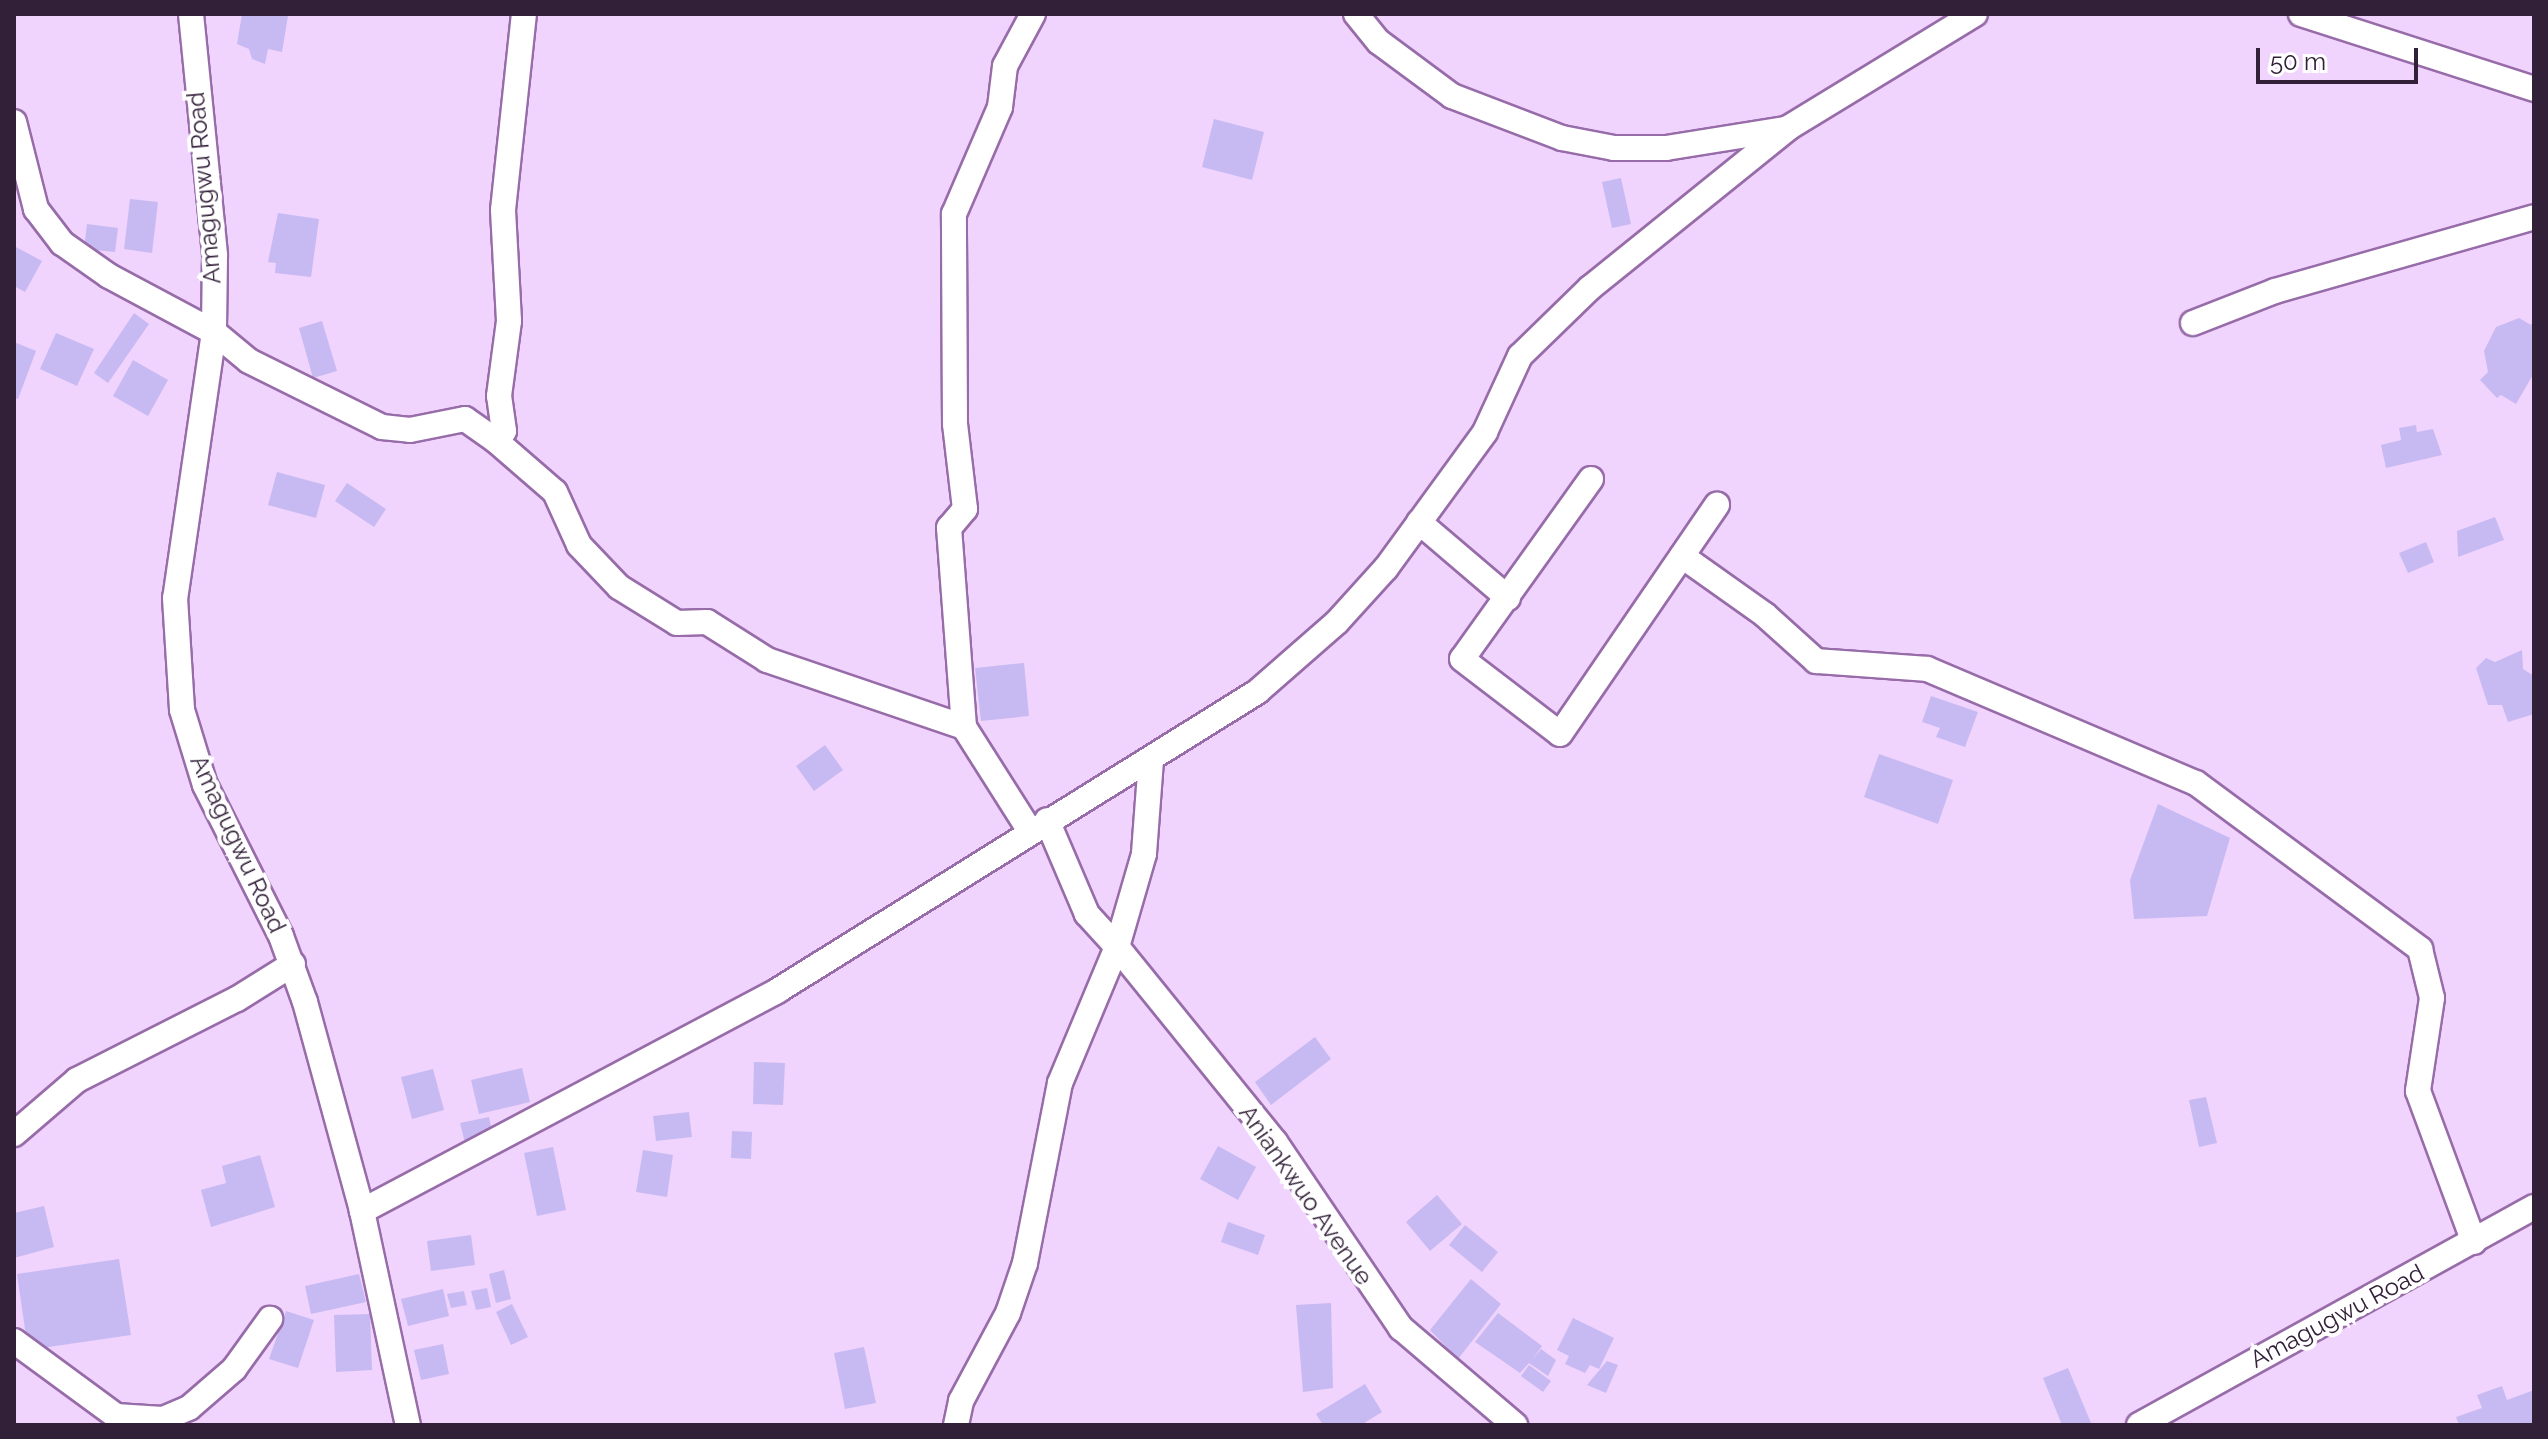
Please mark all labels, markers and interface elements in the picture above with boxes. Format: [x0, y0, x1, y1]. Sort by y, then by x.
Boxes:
scale bar [2260, 32, 2422, 82]
text: 50 m [2270, 47, 2326, 76]
street label: Amagugwu Road [181, 91, 227, 285]
street label: Amagugwu Road [184, 751, 292, 937]
street label: Aniankwuo Avenue [1233, 1099, 1379, 1291]
street label: Amagugwu Road [2245, 1258, 2429, 1374]

